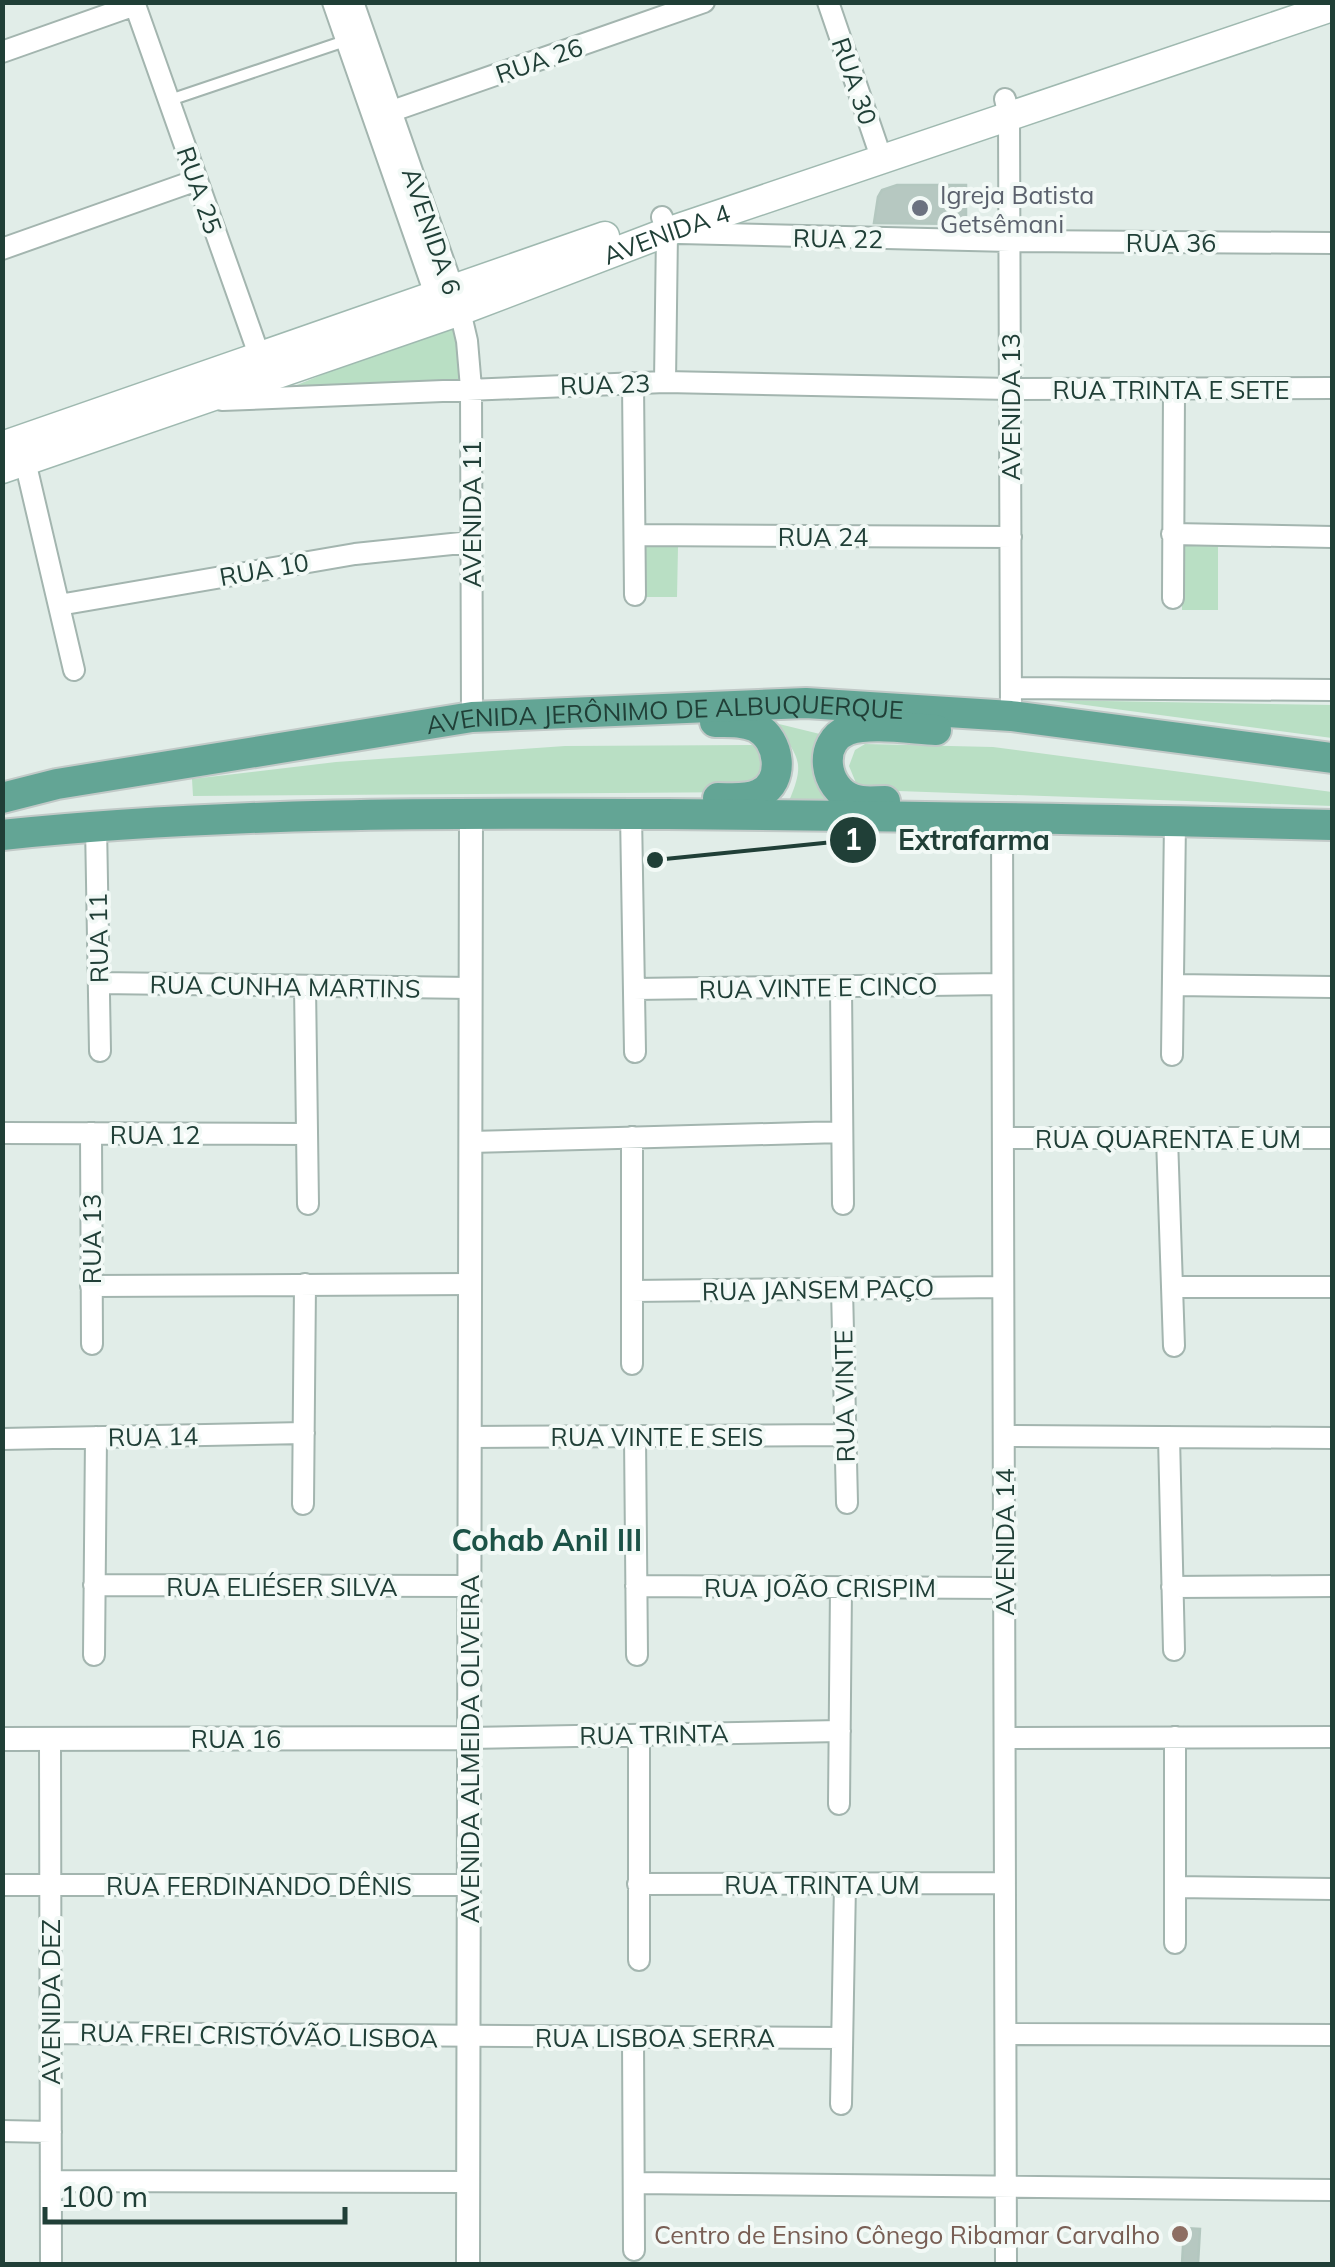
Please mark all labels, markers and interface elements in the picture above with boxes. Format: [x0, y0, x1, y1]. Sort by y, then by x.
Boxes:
street label: RUA 26 [491, 31, 587, 89]
street label: RUA 30 [826, 33, 884, 129]
street label: RUA 25 [171, 142, 229, 238]
street label: AVENIDA 6 [396, 163, 468, 299]
place label: Igreja Batista Getsêmani [940, 179, 1094, 239]
street label: AVENIDA 4 [599, 196, 734, 271]
marker: Igreja Batista Getsêmani [909, 197, 931, 219]
street label: RUA 22 [793, 222, 883, 254]
street label: RUA 36 [1126, 227, 1216, 258]
street label: AVENIDA 13 [995, 333, 1026, 481]
street label: RUA 23 [559, 367, 651, 401]
street label: RUA TRINTA E SETE [1053, 374, 1289, 405]
street label: AVENIDA 11 [456, 440, 487, 588]
street label: RUA 24 [778, 521, 868, 552]
street label: RUA 10 [217, 546, 311, 592]
street label: AVENIDA JERÔNIMO DE ALBUQUERQUE [424, 687, 905, 740]
callout: Extrafarma [828, 811, 1070, 869]
text: 1 [844, 820, 862, 858]
text: Extrafarma [898, 822, 1050, 857]
street label: RUA 11 [82, 893, 114, 983]
street label: RUA CUNHA MARTINS [149, 968, 421, 1004]
street label: RUA VINTE E CINCO [698, 969, 938, 1005]
street label: RUA 12 [110, 1119, 200, 1150]
street label: RUA QUARENTA E UM [1035, 1123, 1301, 1154]
street label: RUA 13 [76, 1194, 107, 1284]
street label: RUA JANSEM PAÇO [702, 1271, 934, 1307]
street label: RUA VINTE [827, 1329, 861, 1463]
street label: RUA 14 [108, 1420, 198, 1452]
street label: RUA VINTE E SEIS [551, 1421, 763, 1452]
street label: AVENIDA 14 [989, 1468, 1020, 1616]
district label: Cohab Anil III [452, 1521, 642, 1559]
street label: RUA ELIÉSER SILVA [166, 1571, 398, 1602]
street label: RUA JOÃO CRISPIM [704, 1572, 936, 1603]
street label: AVENIDA ALMEIDA OLIVEIRA [454, 1575, 485, 1923]
street label: RUA TRINTA [579, 1717, 729, 1751]
street label: RUA 16 [191, 1723, 281, 1754]
street label: RUA TRINTA UM [724, 1869, 920, 1900]
street label: RUA FERDINANDO DÊNIS [106, 1870, 412, 1901]
street label: AVENIDA DEZ [35, 1919, 66, 2085]
street label: RUA FREI CRISTÓVÃO LISBOA [80, 2016, 438, 2054]
street label: RUA LISBOA SERRA [535, 2022, 775, 2053]
scale bar [45, 2162, 345, 2224]
text: 100 m [60, 2177, 148, 2215]
place label: Centro de Ensino Cônego Ribamar Carvalho [654, 2219, 1160, 2250]
marker: Centro de Ensino Cônego Ribamar Carvalho [1169, 2223, 1191, 2245]

